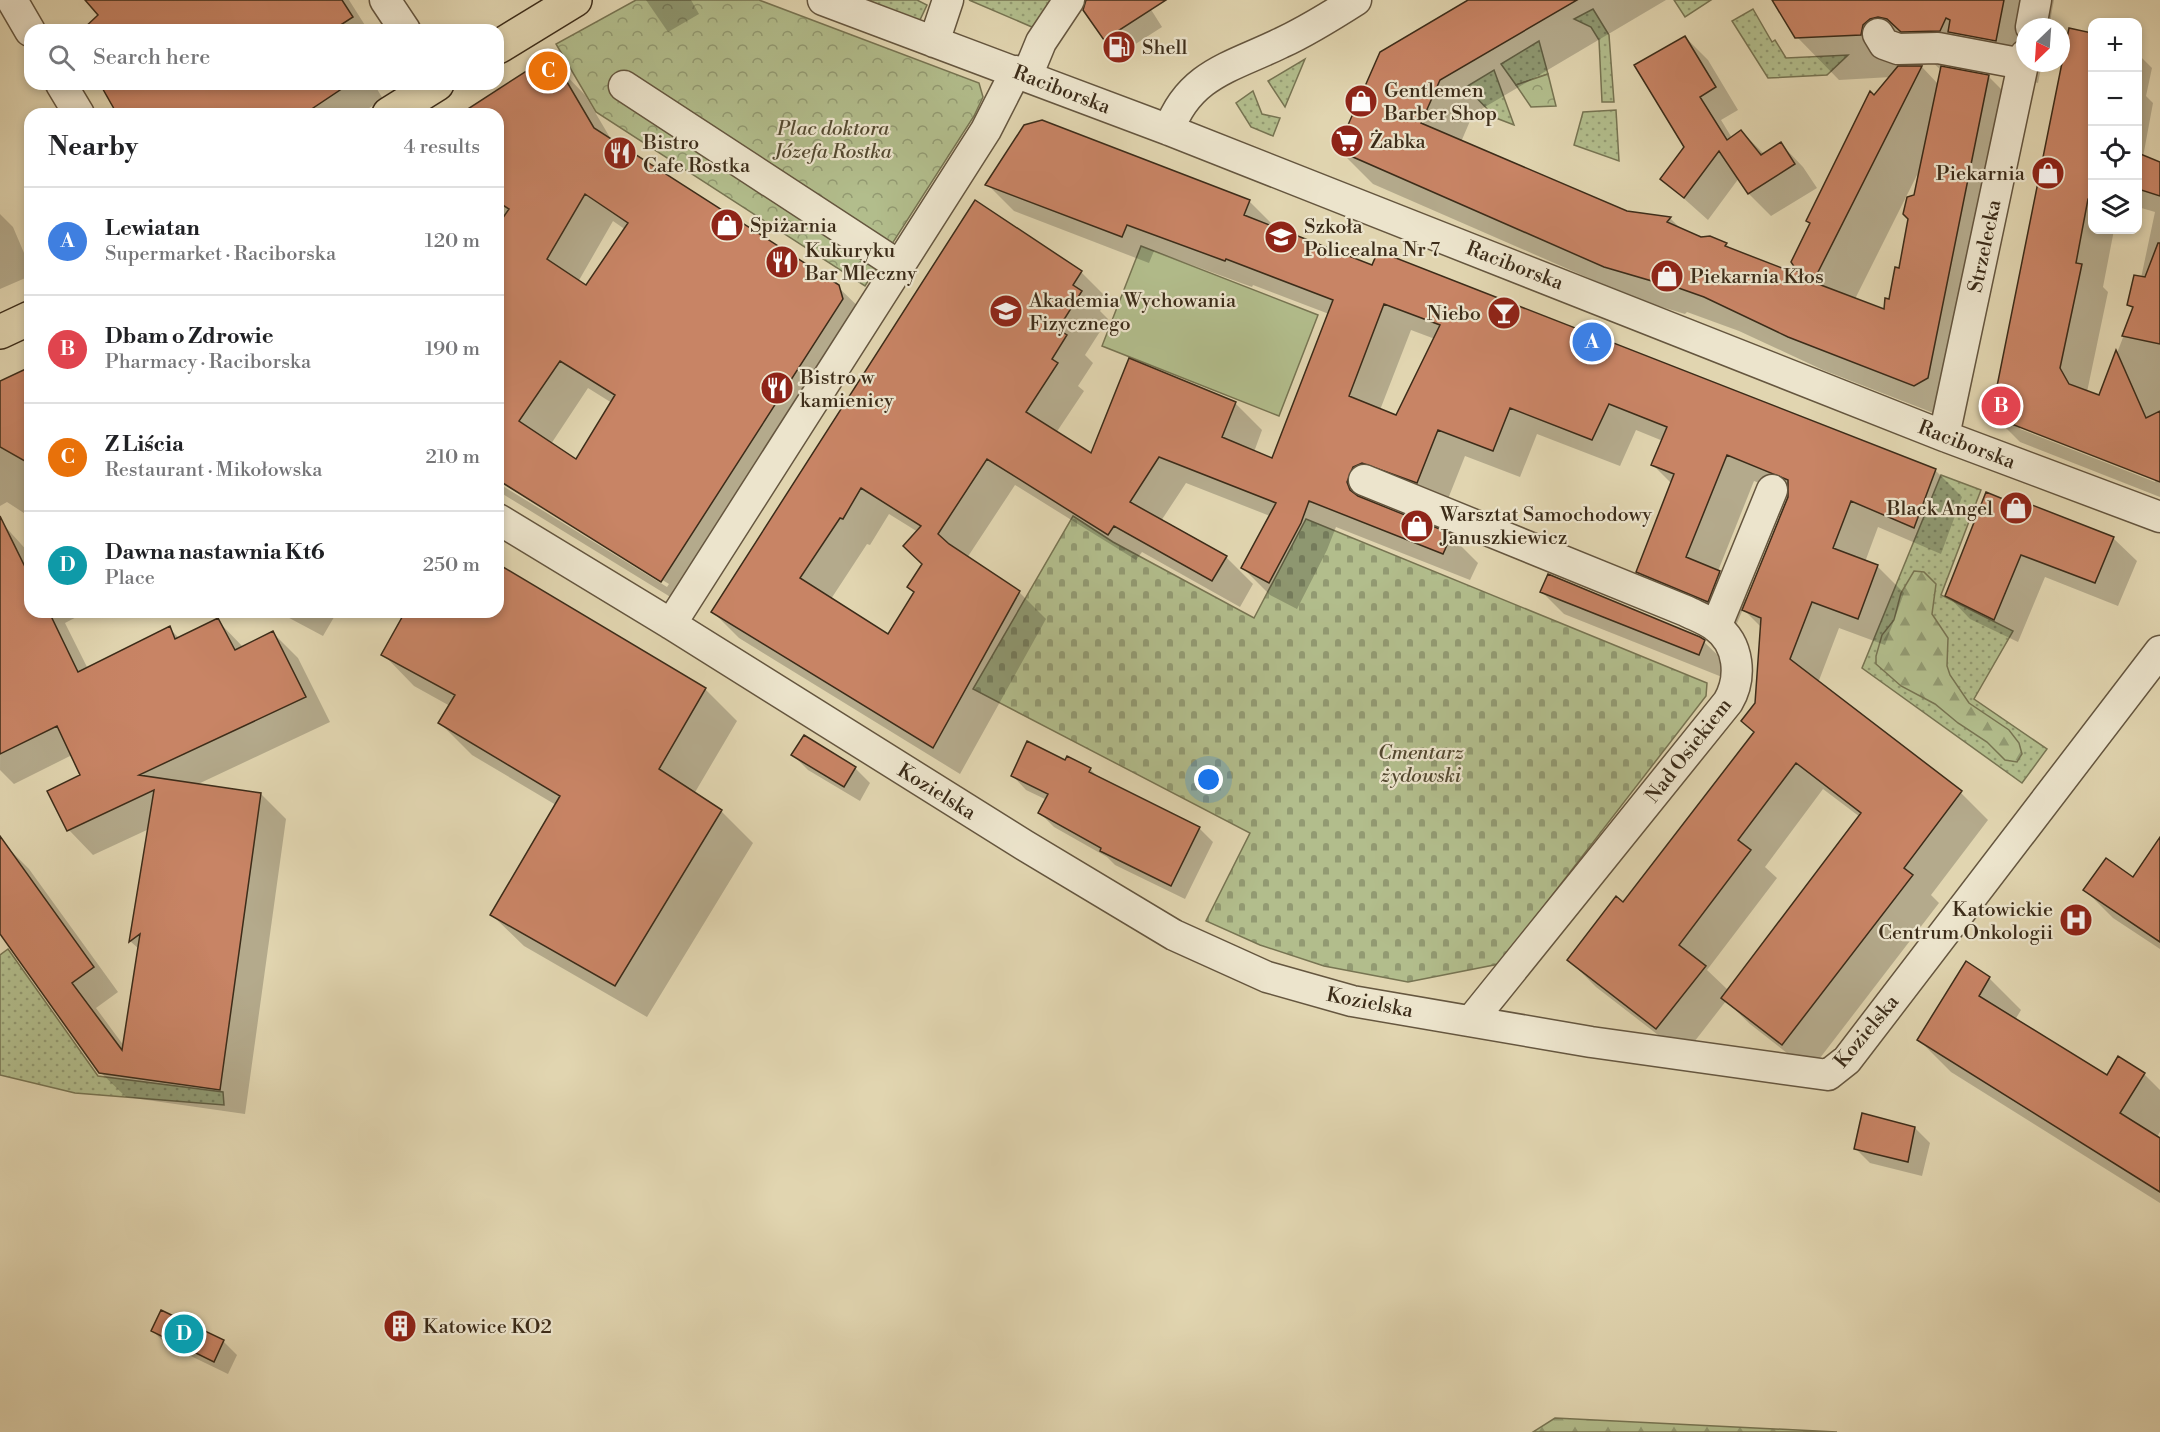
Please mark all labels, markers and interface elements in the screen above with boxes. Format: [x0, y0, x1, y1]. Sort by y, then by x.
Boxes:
north arrow [2016, 18, 2070, 72]
map controls [2088, 18, 2142, 234]
button: + [2088, 18, 2142, 72]
search box [24, 24, 504, 90]
fuel station icon: Shell [1101, 29, 1137, 65]
place label: Shell [1142, 36, 1187, 61]
icon: search [45, 41, 78, 74]
text: Search here [93, 44, 210, 71]
pin: C [528, 48, 568, 94]
street label: Raciborska [1009, 60, 1115, 121]
button: − [2088, 72, 2142, 126]
place label: Gentlemen Barber Shop [1383, 79, 1497, 127]
shop icon: Gentlemen Barber Shop [1343, 83, 1379, 119]
park label: Plac doktora Józefa Rostka [772, 117, 893, 165]
supermarket icon: Żabka [1329, 123, 1365, 159]
button: locate [2088, 126, 2142, 180]
place label: Żabka [1370, 129, 1427, 155]
text: Nearby [48, 131, 138, 163]
place label: Bistro Cafe Rostka [642, 131, 751, 179]
text: 4 results [403, 135, 480, 160]
restaurant icon: Bistro Cafe Rostka [602, 135, 638, 171]
shop icon: Piekarnia [2030, 155, 2066, 191]
place label: Piekarnia [1936, 162, 2026, 187]
button: layers [2088, 180, 2142, 234]
street label: Strzelecka [1963, 197, 2008, 295]
shop icon: Spiżarnia [709, 207, 745, 243]
place label: Spiżarnia [750, 214, 838, 239]
text: Lewiatan [105, 215, 200, 242]
place label: Szkoła Policealna Nr 7 [1304, 215, 1440, 263]
school or university icon: Szkoła Policealna Nr 7 [1263, 219, 1299, 255]
text: A [60, 229, 75, 254]
text: 120 m [425, 229, 480, 254]
street label: Raciborska [1462, 236, 1568, 297]
place label: Kukuryku Bar Mleczny [804, 239, 917, 287]
text: Supermarket · Raciborska [105, 242, 336, 267]
restaurant icon: Kukuryku Bar Mleczny [764, 244, 800, 280]
shop icon: Piekarnia Kłos [1649, 258, 1685, 294]
place label: Piekarnia Kłos [1690, 265, 1824, 290]
place label: Akademia Wychowania Fizycznego [1028, 289, 1237, 337]
school or university icon: Akademia Wychowania Fizycznego [988, 293, 1024, 329]
bar icon: Niebo [1486, 295, 1522, 331]
place label: Niebo [1427, 302, 1481, 327]
pin: A [1572, 320, 1612, 364]
text: Dbam o Zdrowie [105, 323, 273, 350]
text: B [60, 337, 75, 362]
text: 190 m [425, 337, 480, 362]
text: Pharmacy · Raciborska [105, 350, 311, 375]
place label: Bistro w kamienicy [799, 366, 894, 414]
restaurant icon: Bistro w kamienicy [759, 370, 795, 406]
pin: B [1982, 384, 2020, 428]
street label: Raciborska [1914, 415, 2020, 476]
text: Z Liścia [105, 431, 184, 458]
text: C [60, 445, 75, 470]
text: 210 m [425, 445, 480, 470]
text: Restaurant · Mikołowska [105, 458, 322, 483]
shop icon: Black Angel [1998, 490, 2034, 526]
place label: Black Angel [1885, 497, 1993, 522]
place label: Warsztat Samochodowy Januszkiewicz [1439, 503, 1652, 551]
shop icon: Warsztat Samochodowy Januszkiewicz [1399, 508, 1435, 544]
text: Dawna nastawnia Kt6 [105, 539, 325, 566]
text: D [60, 553, 75, 578]
text: 250 m [423, 553, 480, 578]
text: Place [105, 566, 155, 591]
street label: Nad Osiekiem [1641, 693, 1738, 808]
park label: Cmentarz żydowski [1378, 741, 1465, 789]
street label: Kozielska [892, 758, 981, 827]
your location [1194, 765, 1223, 794]
place label: Katowickie Centrum Onkologii [1878, 898, 2053, 946]
hospital icon: Katowickie Centrum Onkologii [2058, 902, 2094, 938]
street label: Kozielska [1324, 983, 1416, 1024]
street label: Kozielska [1829, 990, 1906, 1074]
building icon: Katowice KO2 [382, 1308, 418, 1344]
pin: D [164, 1312, 204, 1356]
place label: Katowice KO2 [423, 1315, 552, 1340]

